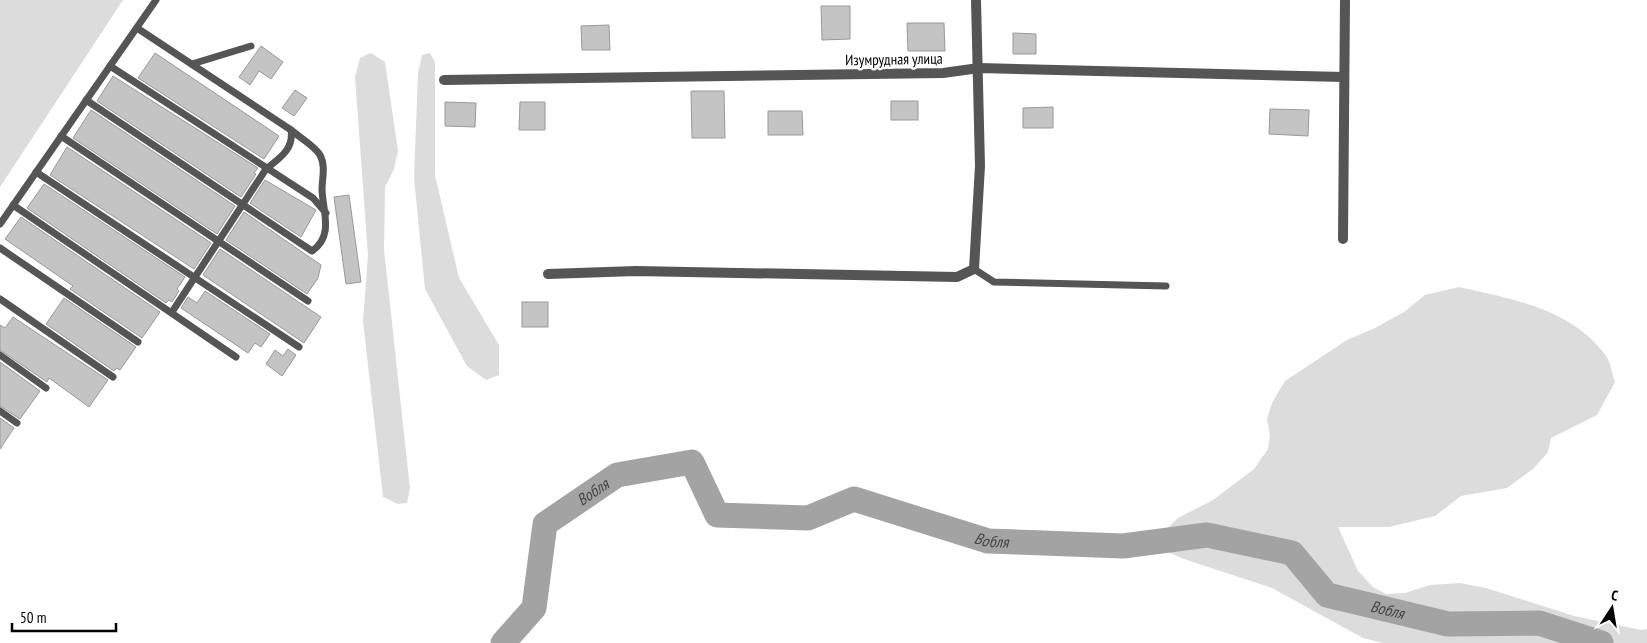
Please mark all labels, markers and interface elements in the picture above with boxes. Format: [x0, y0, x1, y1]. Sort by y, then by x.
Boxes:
street label: Изумрудная улица [845, 49, 943, 69]
water label: Вобля [573, 473, 614, 509]
water label: Вобля [972, 527, 1011, 552]
north arrow [1587, 583, 1637, 633]
text: С [1610, 586, 1620, 605]
water label: Вобля [1368, 596, 1408, 624]
scale bar [12, 600, 116, 632]
text: 50 m [20, 608, 46, 627]

